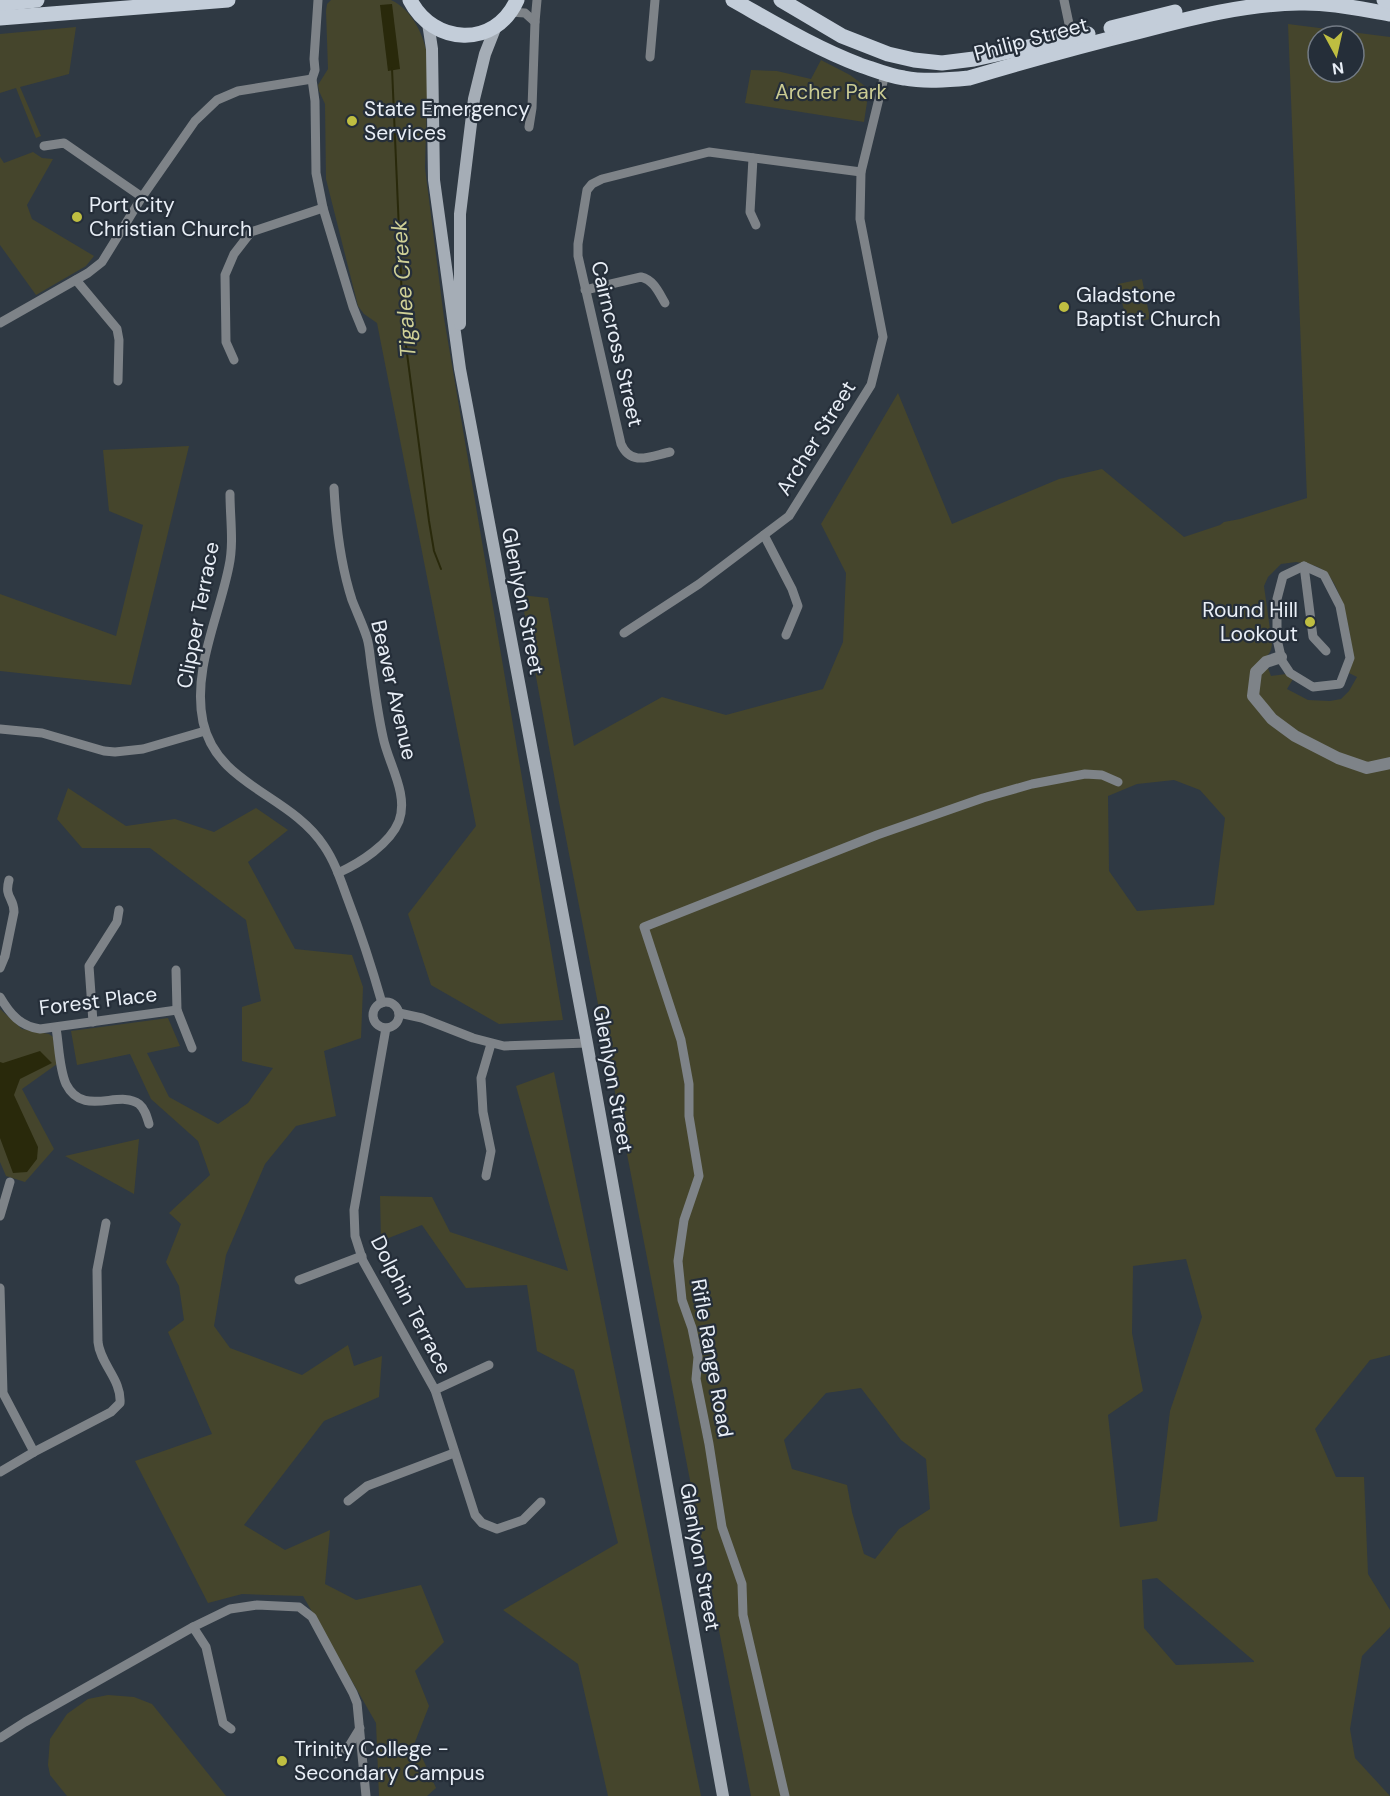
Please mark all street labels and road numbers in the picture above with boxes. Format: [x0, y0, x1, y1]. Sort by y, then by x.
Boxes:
street label: Philip Street [971, 10, 1091, 68]
street label: Cairncross Street [584, 258, 650, 430]
street label: Archer Street [770, 375, 862, 501]
street label: Glenlyon Street [495, 525, 551, 677]
street label: Clipper Terrace [170, 539, 226, 691]
street label: Beaver Avenue [364, 617, 424, 763]
street label: Forest Place [37, 980, 159, 1022]
street label: Glenlyon Street [586, 1003, 640, 1155]
street label: Dolphin Terrace [364, 1231, 458, 1379]
street label: Rifle Range Road [684, 1277, 740, 1439]
street label: Glenlyon Street [673, 1481, 727, 1633]

